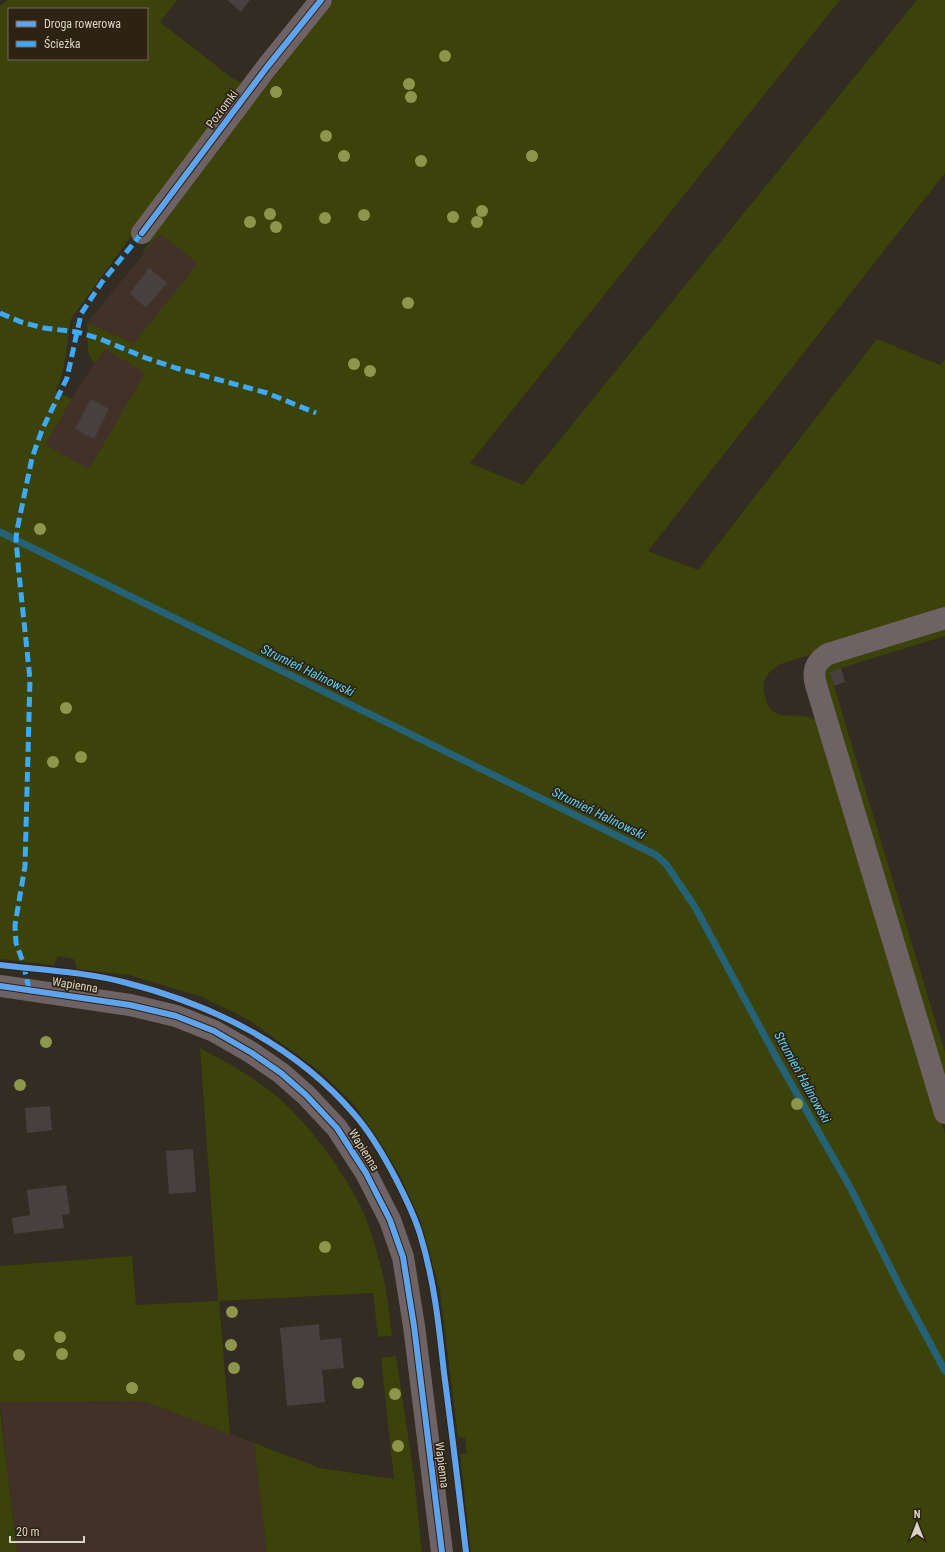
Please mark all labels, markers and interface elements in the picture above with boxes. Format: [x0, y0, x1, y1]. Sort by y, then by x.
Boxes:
legend [8, 8, 148, 60]
text: Droga rowerowa [44, 17, 121, 31]
text: Ścieżka [44, 36, 81, 51]
street label: Poziomki [203, 87, 241, 131]
water label: Strumień Halinowski [259, 641, 357, 700]
water label: Strumień Halinowski [550, 784, 648, 843]
street label: Wapienna [51, 974, 99, 996]
water label: Strumień Halinowski [771, 1029, 834, 1126]
street label: Wapienna [346, 1127, 382, 1174]
street label: Wapienna [432, 1441, 452, 1489]
north arrow [897, 1504, 937, 1544]
text: N [914, 1508, 921, 1521]
scale bar [10, 1518, 84, 1544]
text: 20 m [16, 1525, 40, 1539]

